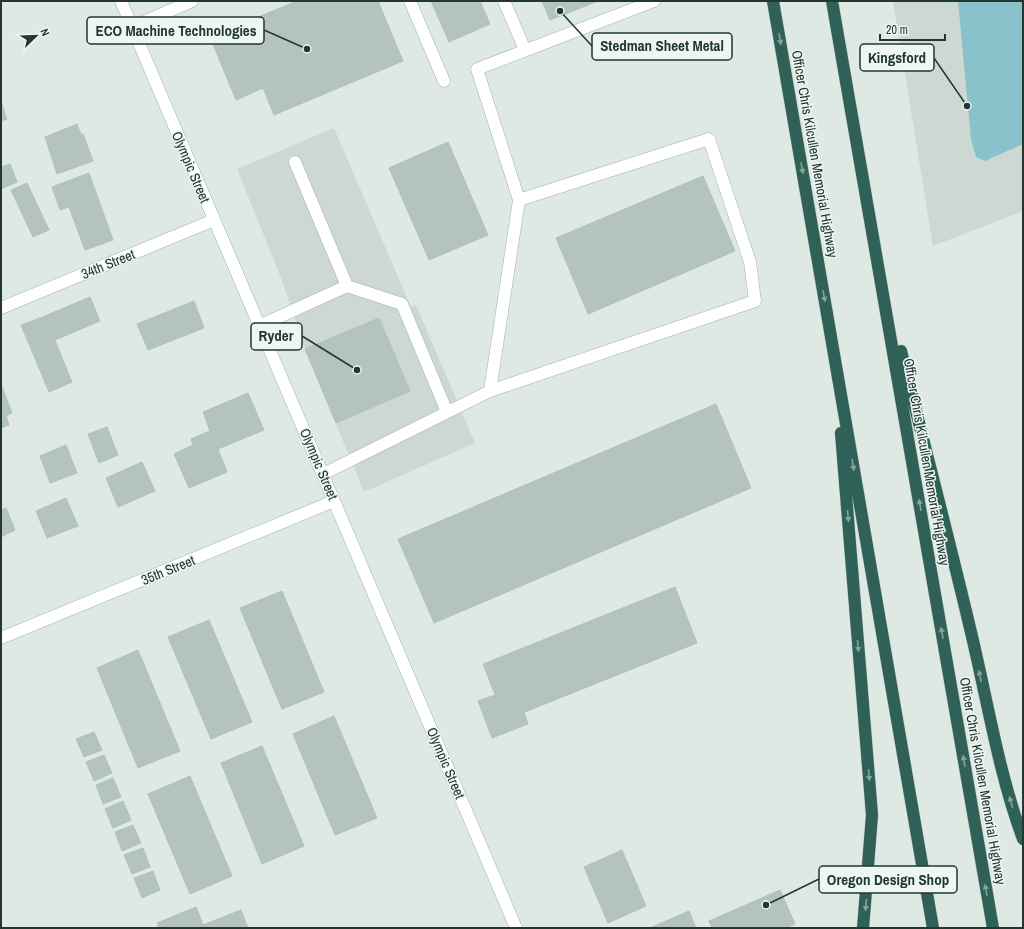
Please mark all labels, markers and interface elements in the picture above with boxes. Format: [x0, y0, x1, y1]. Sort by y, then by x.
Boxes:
north arrow [16, 16, 56, 56]
scale bar [880, 16, 945, 42]
callout: ECO Machine Technologies [87, 17, 264, 44]
text: ECO Machine Technologies [95, 20, 257, 41]
text: 20 m [886, 22, 908, 38]
text: N [37, 26, 53, 38]
callout: Stedman Sheet Metal [592, 33, 732, 60]
one-way arrow [777, 33, 783, 46]
text: Stedman Sheet Metal [600, 35, 724, 56]
callout: Kingsford [860, 44, 934, 71]
text: Kingsford [868, 47, 926, 68]
street label: Officer Chris Kilcullen Memorial Highway [788, 49, 842, 259]
street label: Olympic Street [168, 129, 214, 205]
one-way arrow [799, 161, 805, 174]
street label: 34th Street [79, 245, 137, 283]
one-way arrow [821, 290, 827, 302]
callout: Ryder [251, 323, 302, 350]
text: Ryder [259, 325, 294, 346]
street label: Officer Chris Kilcullen Memorial Highway [900, 357, 954, 567]
street label: Olympic Street [296, 426, 342, 502]
one-way arrow [850, 459, 856, 471]
one-way arrow [917, 499, 923, 511]
one-way arrow [844, 510, 851, 522]
street label: 35th Street [139, 551, 197, 589]
one-way arrow [939, 627, 945, 639]
one-way arrow [855, 640, 862, 652]
one-way arrow [977, 669, 983, 682]
street label: Officer Chris Kilcullen Memorial Highway [956, 676, 1010, 886]
street label: Olympic Street [423, 725, 469, 801]
one-way arrow [961, 755, 967, 768]
one-way arrow [866, 769, 873, 781]
one-way arrow [1008, 796, 1014, 808]
callout: Oregon Design Shop [819, 866, 957, 893]
text: Oregon Design Shop [827, 869, 949, 890]
one-way arrow [983, 883, 989, 896]
one-way arrow [862, 899, 869, 911]

